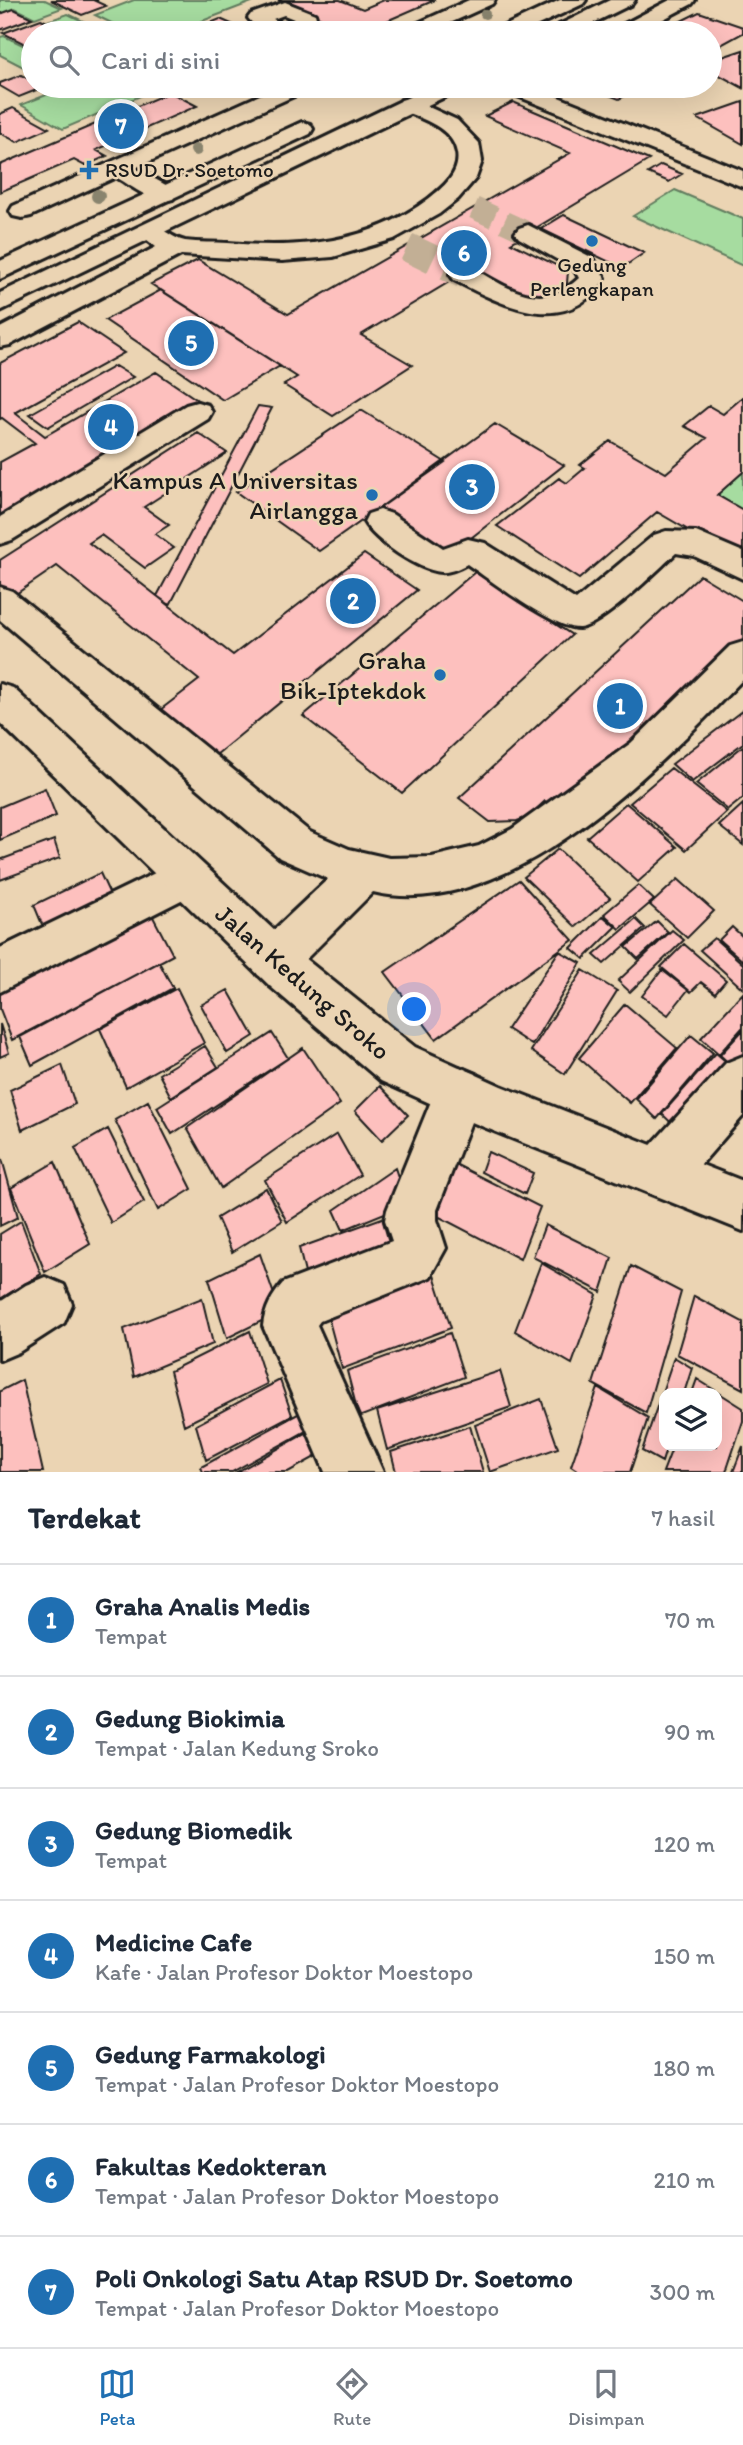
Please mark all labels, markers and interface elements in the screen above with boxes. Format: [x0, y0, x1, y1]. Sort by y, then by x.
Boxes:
search box [21, 21, 722, 98]
icon: search [45, 41, 83, 79]
text: Cari di sini [101, 44, 220, 76]
pin: 7 [98, 100, 144, 152]
place label: RSUD Dr. Soetomo [105, 157, 274, 182]
marker: RSUD Dr. Soetomo [79, 160, 99, 180]
pin: 6 [441, 227, 487, 279]
marker: Gedung Perlengkapan [584, 233, 600, 249]
place label: Gedung Perlengkapan [530, 252, 654, 301]
pin: 5 [168, 317, 214, 369]
pin: 4 [88, 401, 134, 453]
pin: 3 [449, 461, 495, 513]
place label: Kampus A Universitas Airlangga [112, 464, 358, 526]
marker: Kampus A Universitas Airlangga [364, 487, 380, 503]
pin: 2 [330, 575, 376, 627]
place label: Graha Bik-Iptekdok [280, 644, 427, 706]
marker: Graha Bik-Iptekdok [432, 667, 448, 683]
pin: 1 [597, 680, 643, 732]
street label: Jalan Kedung Sroko [209, 897, 397, 1067]
your location [397, 992, 431, 1026]
map controls [659, 1388, 722, 1451]
button: layers [659, 1388, 722, 1451]
text: Terdekat [28, 1499, 141, 1536]
text: 7 hasil [651, 1504, 715, 1532]
text: Graha Analis Medis [95, 1590, 310, 1622]
text: 1 [46, 1606, 56, 1634]
text: 70 m [665, 1606, 715, 1634]
text: Tempat [95, 1622, 167, 1650]
text: Gedung Biokimia [95, 1702, 285, 1734]
text: 2 [45, 1718, 57, 1746]
text: 90 m [664, 1718, 715, 1746]
text: Tempat · Jalan Kedung Sroko [95, 1734, 379, 1762]
text: Gedung Biomedik [95, 1814, 292, 1846]
text: 3 [45, 1830, 57, 1858]
text: 120 m [654, 1830, 715, 1858]
text: Tempat [95, 1846, 167, 1874]
text: Medicine Cafe [95, 1926, 252, 1958]
text: 4 [44, 1942, 58, 1970]
text: 150 m [654, 1942, 715, 1970]
text: Kafe · Jalan Profesor Doktor Moestopo [95, 1958, 473, 1986]
text: Gedung Farmakologi [95, 2038, 326, 2070]
text: 5 [45, 2054, 57, 2082]
text: 180 m [653, 2054, 715, 2082]
text: Tempat · Jalan Profesor Doktor Moestopo [95, 2070, 499, 2098]
text: Fakultas Kedokteran [95, 2150, 327, 2182]
text: 6 [45, 2166, 57, 2194]
text: 210 m [654, 2166, 715, 2194]
text: Tempat · Jalan Profesor Doktor Moestopo [95, 2182, 499, 2210]
text: Poli Onkologi Satu Atap RSUD Dr. Soetomo [95, 2262, 573, 2294]
text: 7 [45, 2278, 57, 2306]
text: 300 m [650, 2278, 715, 2306]
text: Tempat · Jalan Profesor Doktor Moestopo [95, 2294, 499, 2322]
tab: Peta [98, 2365, 136, 2430]
tab: Rute [333, 2365, 371, 2430]
tab: Disimpan [568, 2365, 645, 2430]

